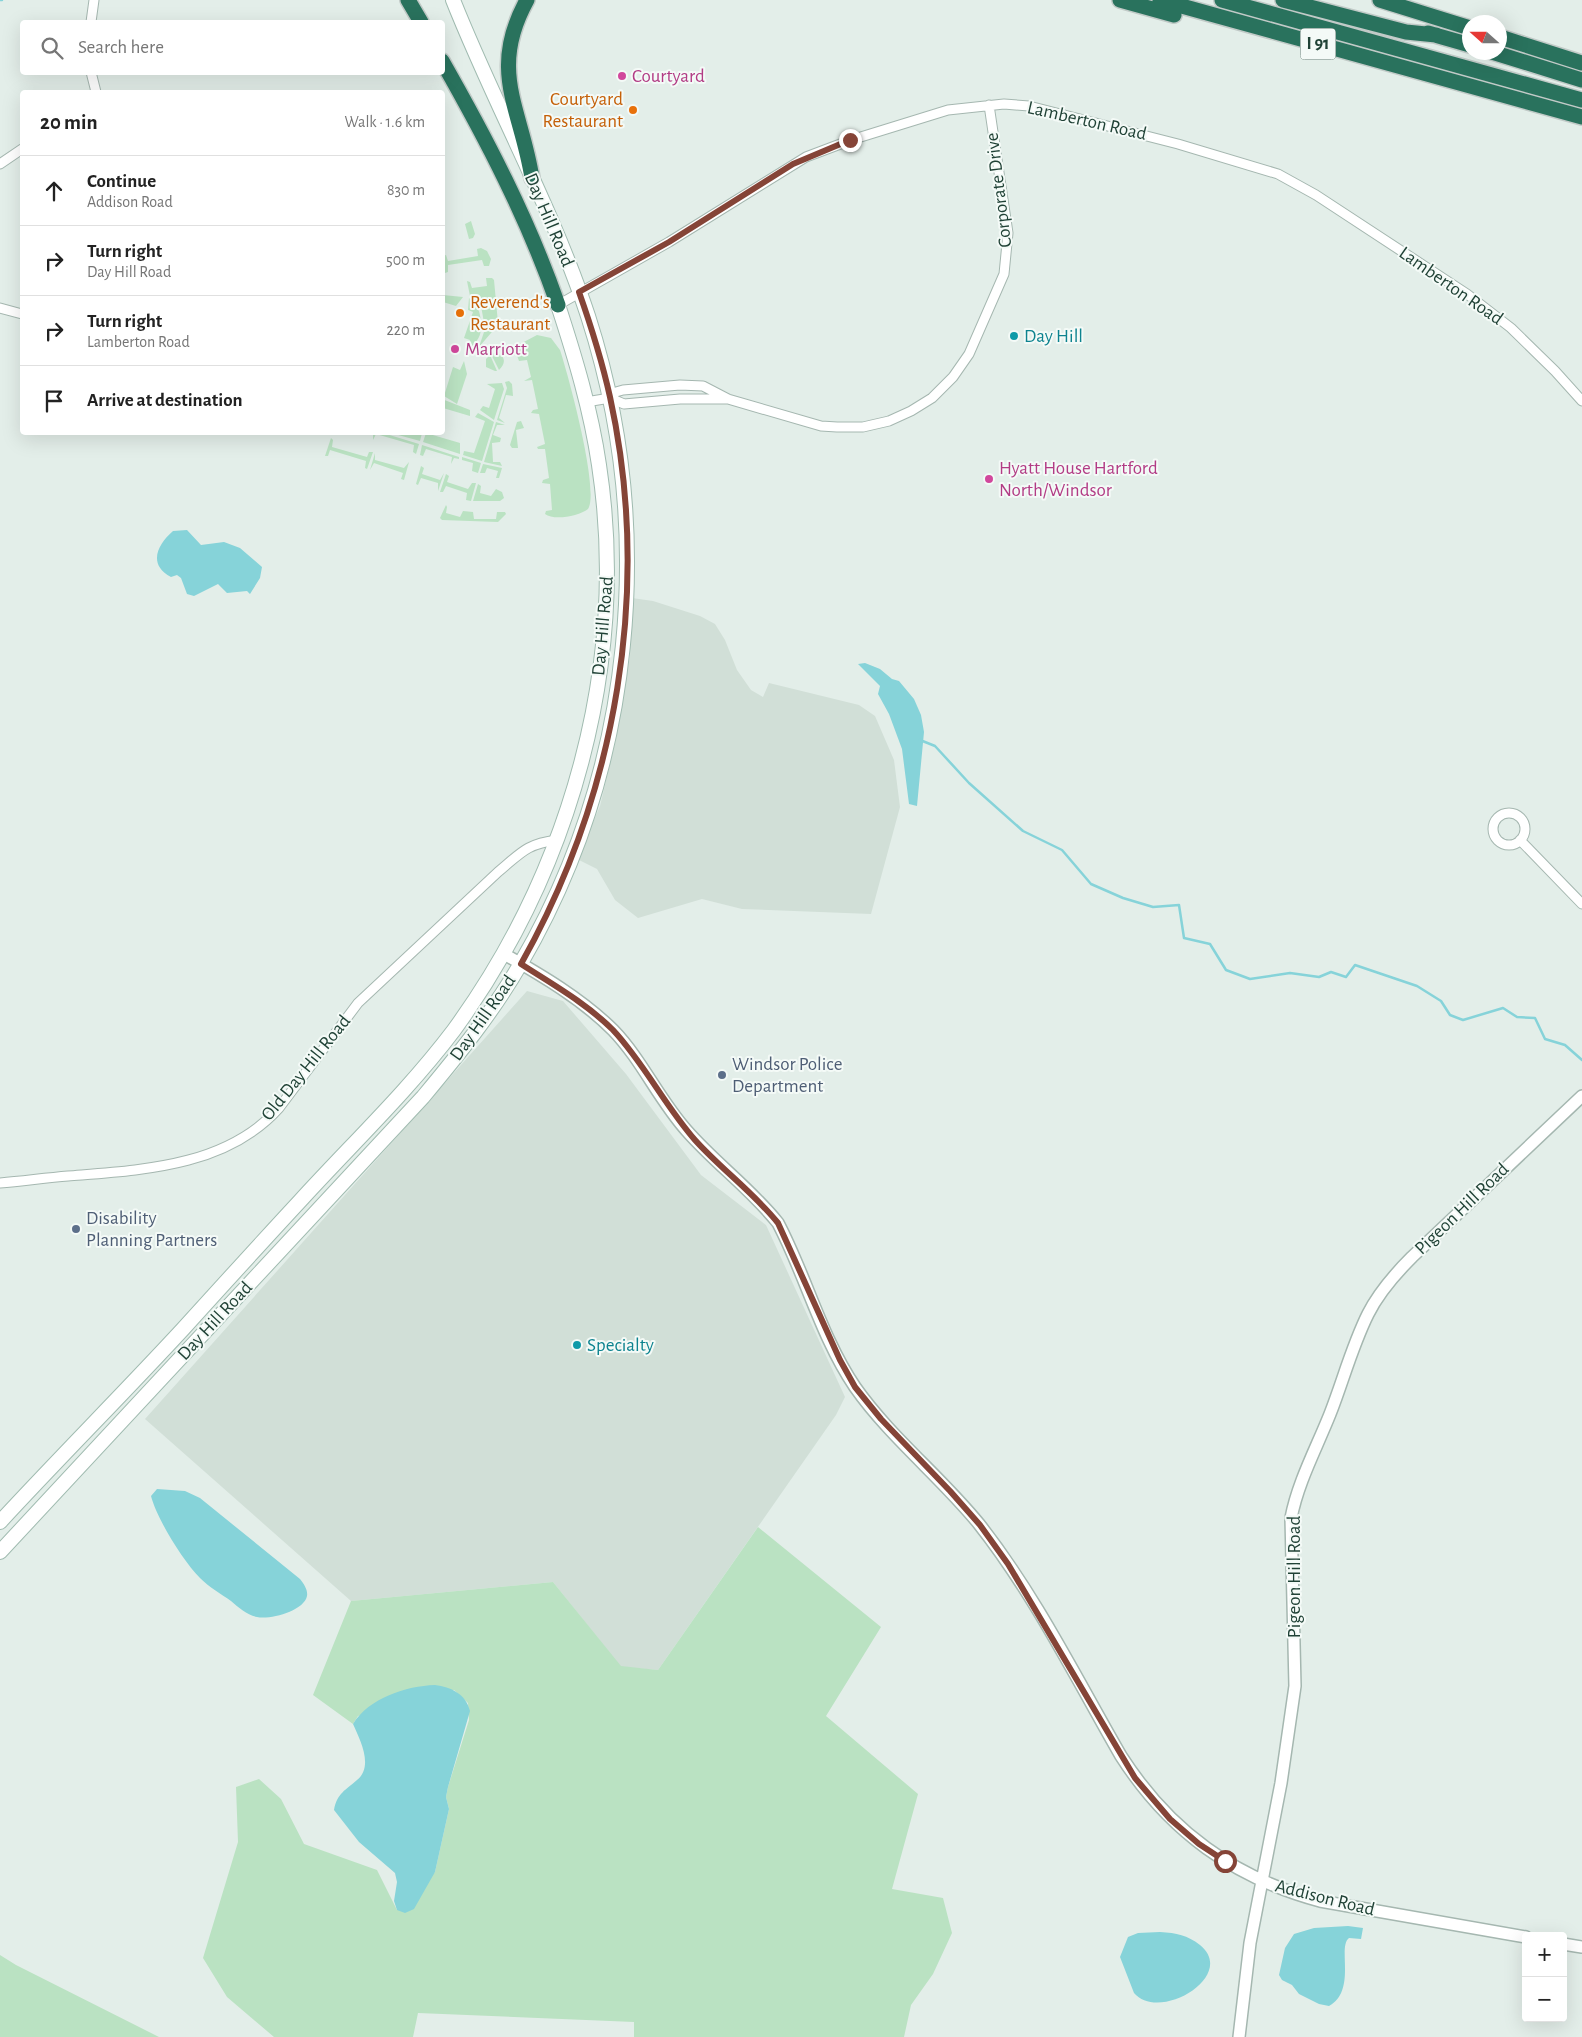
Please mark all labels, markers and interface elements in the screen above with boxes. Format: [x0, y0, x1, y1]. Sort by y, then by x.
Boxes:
north arrow [1462, 15, 1507, 60]
search box [20, 20, 445, 75]
road number: I 91 [1300, 29, 1336, 60]
icon: search [38, 34, 66, 62]
text: Search here [78, 38, 164, 57]
place label: Courtyard [632, 67, 705, 86]
marker: Courtyard [616, 70, 628, 82]
place label: Courtyard Restaurant [543, 90, 623, 131]
street label: Lamberton Road [1025, 98, 1149, 144]
marker: Courtyard Restaurant [627, 104, 639, 116]
text: 20 min [40, 112, 98, 133]
text: Walk · 1.6 km [345, 114, 425, 130]
route end [839, 129, 862, 152]
street label: Corporate Drive [983, 132, 1015, 248]
street label: Day Hill Road [521, 170, 577, 270]
text: Continue [87, 172, 156, 191]
icon: ahead [40, 177, 68, 205]
text: 830 m [387, 182, 425, 198]
text: Addison Road [87, 194, 173, 210]
text: Turn right [87, 242, 162, 261]
street label: Lamberton Road [1396, 243, 1507, 329]
icon: right [40, 247, 68, 275]
text: 500 m [386, 252, 425, 268]
text: Day Hill Road [87, 264, 171, 280]
place label: Reverend's Restaurant [470, 293, 550, 334]
marker: Reverend's Restaurant [454, 307, 466, 319]
text: Turn right [87, 312, 162, 331]
icon: right [40, 317, 68, 345]
text: 220 m [387, 322, 425, 338]
place label: Day Hill [1024, 327, 1083, 346]
marker: Day Hill [1008, 330, 1020, 342]
text: Lamberton Road [87, 334, 190, 350]
place label: Marriott [465, 340, 527, 359]
marker: Marriott [449, 343, 461, 355]
icon: arrive [40, 387, 68, 415]
text: Arrive at destination [87, 391, 243, 410]
place label: Hyatt House Hartford North/Windsor [999, 459, 1158, 500]
marker: Hyatt House Hartford North/Windsor [983, 473, 995, 485]
street label: Day Hill Road [589, 575, 617, 677]
street label: Day Hill Road [447, 971, 520, 1064]
street label: Old Day Hill Road [258, 1012, 354, 1124]
place label: Windsor Police Department [732, 1055, 842, 1096]
marker: Windsor Police Department [716, 1069, 728, 1081]
street label: Pigeon Hill Road [1411, 1160, 1513, 1258]
place label: Disability Planning Partners [86, 1209, 217, 1250]
marker: Disability Planning Partners [70, 1223, 82, 1235]
street label: Day Hill Road [174, 1278, 256, 1364]
place label: Specialty [587, 1336, 654, 1355]
marker: Specialty [571, 1339, 583, 1351]
street label: Pigeon Hill Road [1285, 1516, 1304, 1638]
route start [1214, 1850, 1237, 1873]
street label: Addison Road [1273, 1876, 1377, 1920]
map controls [1522, 1932, 1567, 2022]
button: + [1522, 1932, 1567, 1977]
button: − [1522, 1977, 1567, 2022]

